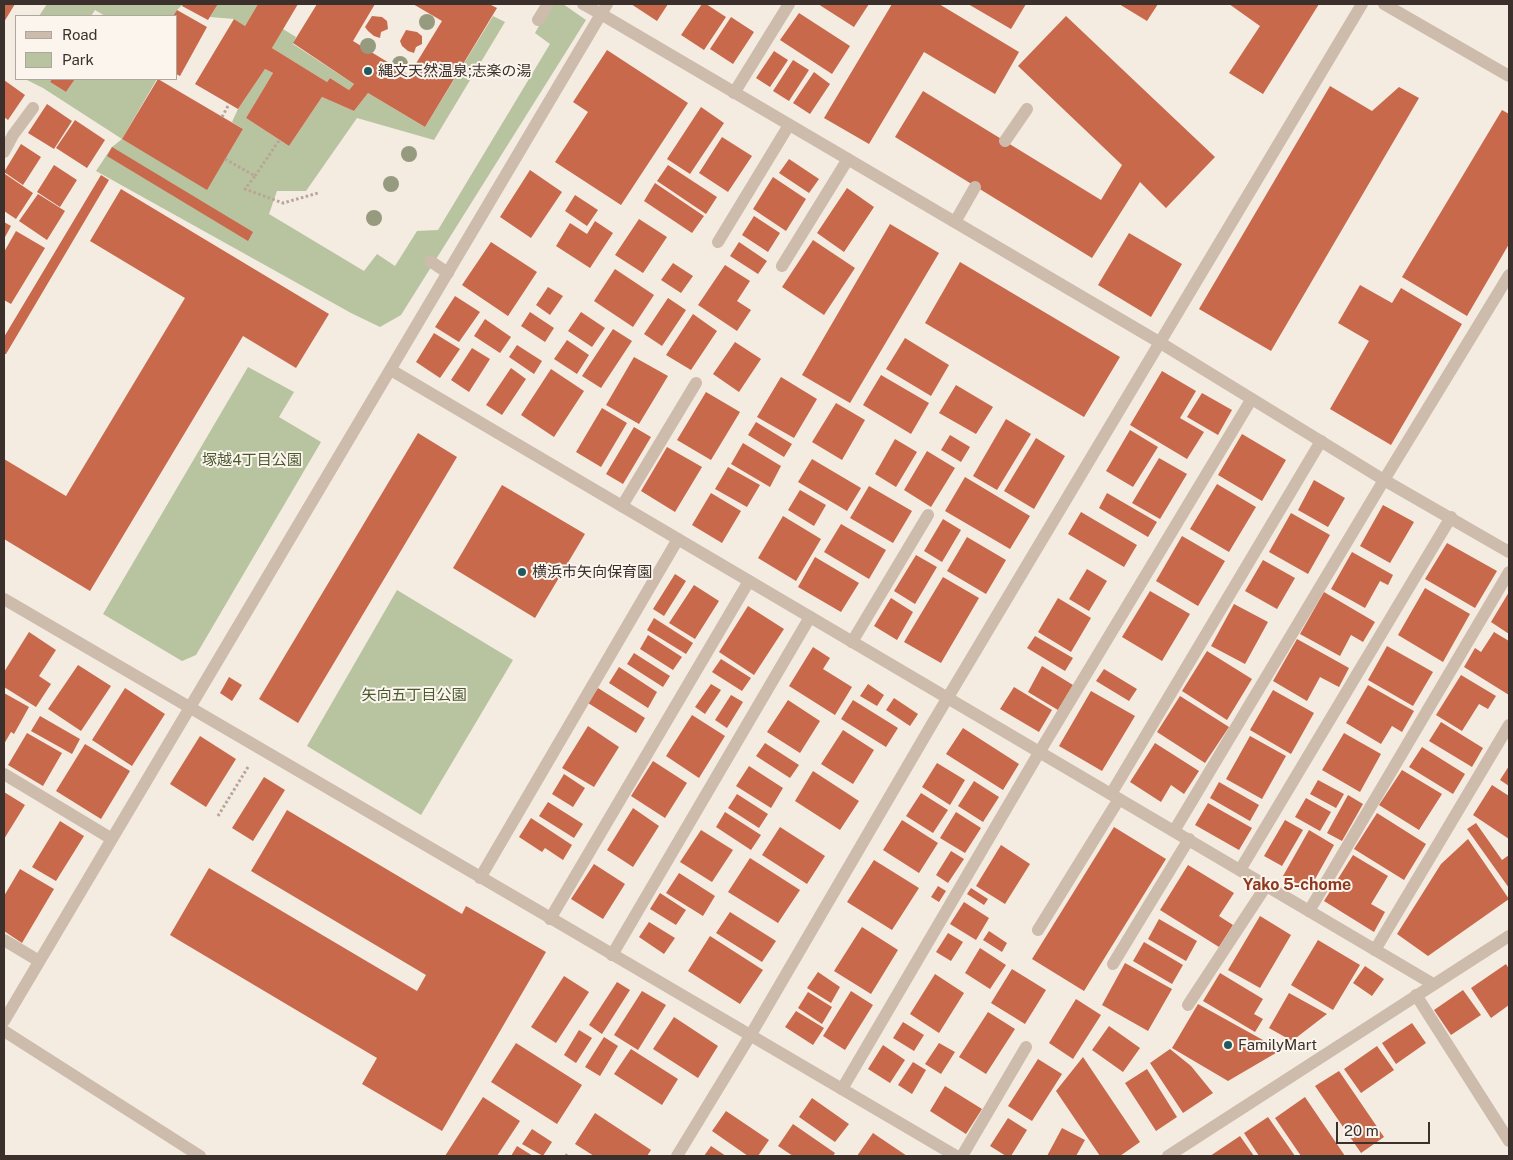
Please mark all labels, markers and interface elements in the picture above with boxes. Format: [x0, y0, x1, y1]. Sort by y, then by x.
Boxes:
legend [15, 15, 178, 80]
text: Road [62, 26, 98, 43]
text: Park [62, 51, 94, 68]
place label: 縄文天然温泉;志楽の湯 [378, 62, 532, 80]
marker: 縄文天然温泉;志楽の湯 [362, 65, 374, 77]
park label: 塚越4丁目公園 [202, 451, 302, 469]
place label: 横浜市矢向保育園 [532, 563, 652, 581]
marker: 横浜市矢向保育園 [516, 566, 528, 578]
park label: 矢向五丁目公園 [362, 686, 466, 704]
district label: Yako 5-chome [1243, 875, 1351, 895]
place label: FamilyMart [1238, 1036, 1317, 1054]
marker: FamilyMart [1222, 1039, 1234, 1051]
scale bar [1338, 1112, 1432, 1144]
text: 20 m [1344, 1122, 1379, 1139]

